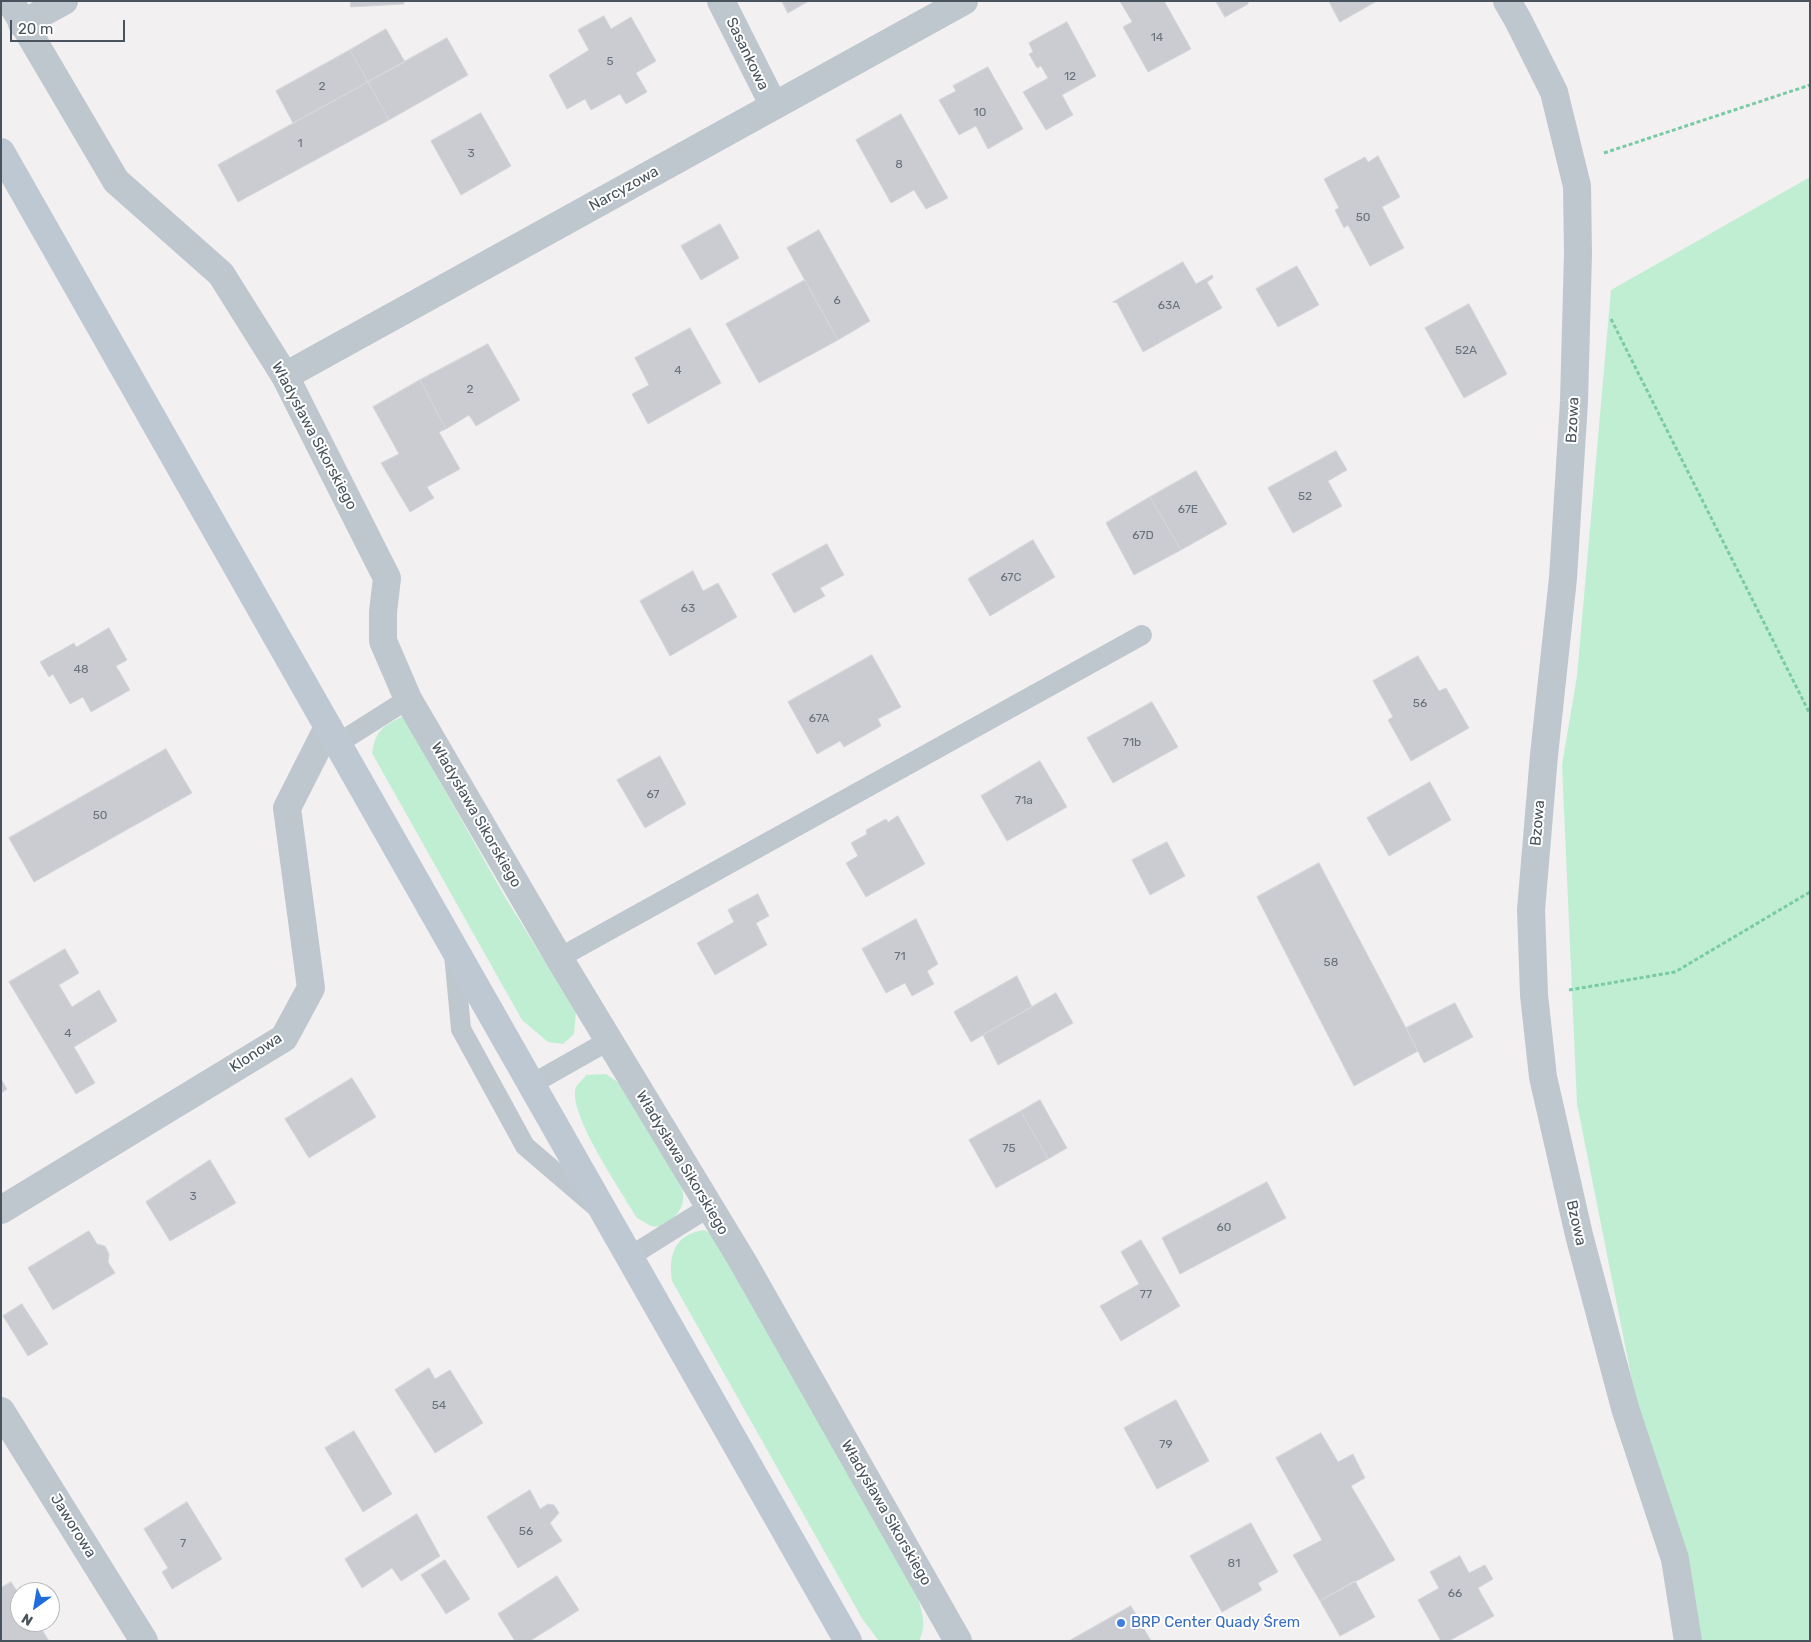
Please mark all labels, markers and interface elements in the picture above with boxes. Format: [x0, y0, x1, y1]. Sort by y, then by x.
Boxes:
scale bar [12, 10, 128, 42]
street label: Sasankowa [722, 15, 772, 93]
text: 20 m [18, 20, 53, 38]
house number: 14 [1151, 31, 1163, 45]
house number: 5 [606, 55, 614, 69]
house number: 12 [1064, 70, 1076, 84]
house number: 2 [318, 80, 326, 94]
house number: 10 [974, 106, 986, 120]
house number: 1 [297, 137, 303, 151]
house number: 3 [467, 147, 475, 161]
house number: 8 [895, 158, 903, 172]
street label: Narcyzowa [586, 163, 662, 215]
house number: 50 [1356, 211, 1370, 225]
house number: 6 [833, 294, 841, 308]
house number: 63A [1158, 299, 1180, 313]
house number: 52A [1455, 344, 1477, 358]
street label: Władysława Sikorskiego [267, 359, 361, 513]
house number: 4 [674, 364, 682, 378]
house number: 2 [466, 383, 474, 397]
street label: Bzowa [1563, 397, 1583, 443]
house number: 52 [1298, 490, 1312, 504]
house number: 67E [1178, 503, 1198, 517]
house number: 67D [1132, 529, 1154, 543]
house number: 67C [1000, 571, 1022, 585]
house number: 63 [681, 602, 695, 616]
house number: 48 [73, 663, 89, 677]
house number: 56 [1413, 697, 1427, 711]
house number: 67A [809, 712, 829, 726]
house number: 71b [1123, 736, 1141, 750]
street label: Władysława Sikorskiego [427, 739, 525, 891]
house number: 67 [646, 788, 660, 802]
house number: 71a [1015, 794, 1033, 808]
street label: Bzowa [1527, 799, 1549, 847]
house number: 50 [93, 809, 107, 823]
house number: 71 [894, 950, 906, 964]
house number: 58 [1324, 956, 1338, 970]
house number: 4 [64, 1027, 72, 1041]
street label: Klonowa [226, 1029, 286, 1077]
street label: Władysława Sikorskiego [632, 1088, 732, 1238]
house number: 75 [1002, 1142, 1016, 1156]
house number: 3 [189, 1190, 197, 1204]
street label: Bzowa [1562, 1199, 1590, 1247]
house number: 60 [1217, 1221, 1231, 1235]
house number: 77 [1140, 1288, 1152, 1302]
house number: 54 [432, 1399, 446, 1413]
street label: Władysława Sikorskiego [837, 1437, 935, 1589]
house number: 79 [1159, 1438, 1173, 1452]
street label: Jaworowa [46, 1491, 100, 1561]
house number: 56 [519, 1525, 533, 1539]
house number: 7 [180, 1537, 186, 1551]
house number: 81 [1228, 1557, 1240, 1571]
north arrow [10, 1582, 60, 1632]
house number: 66 [1448, 1587, 1462, 1601]
text: N [19, 1609, 36, 1629]
place label: BRP Center Quady Śrem [1131, 1614, 1300, 1632]
marker: BRP Center Quady Śrem [1115, 1617, 1127, 1629]

